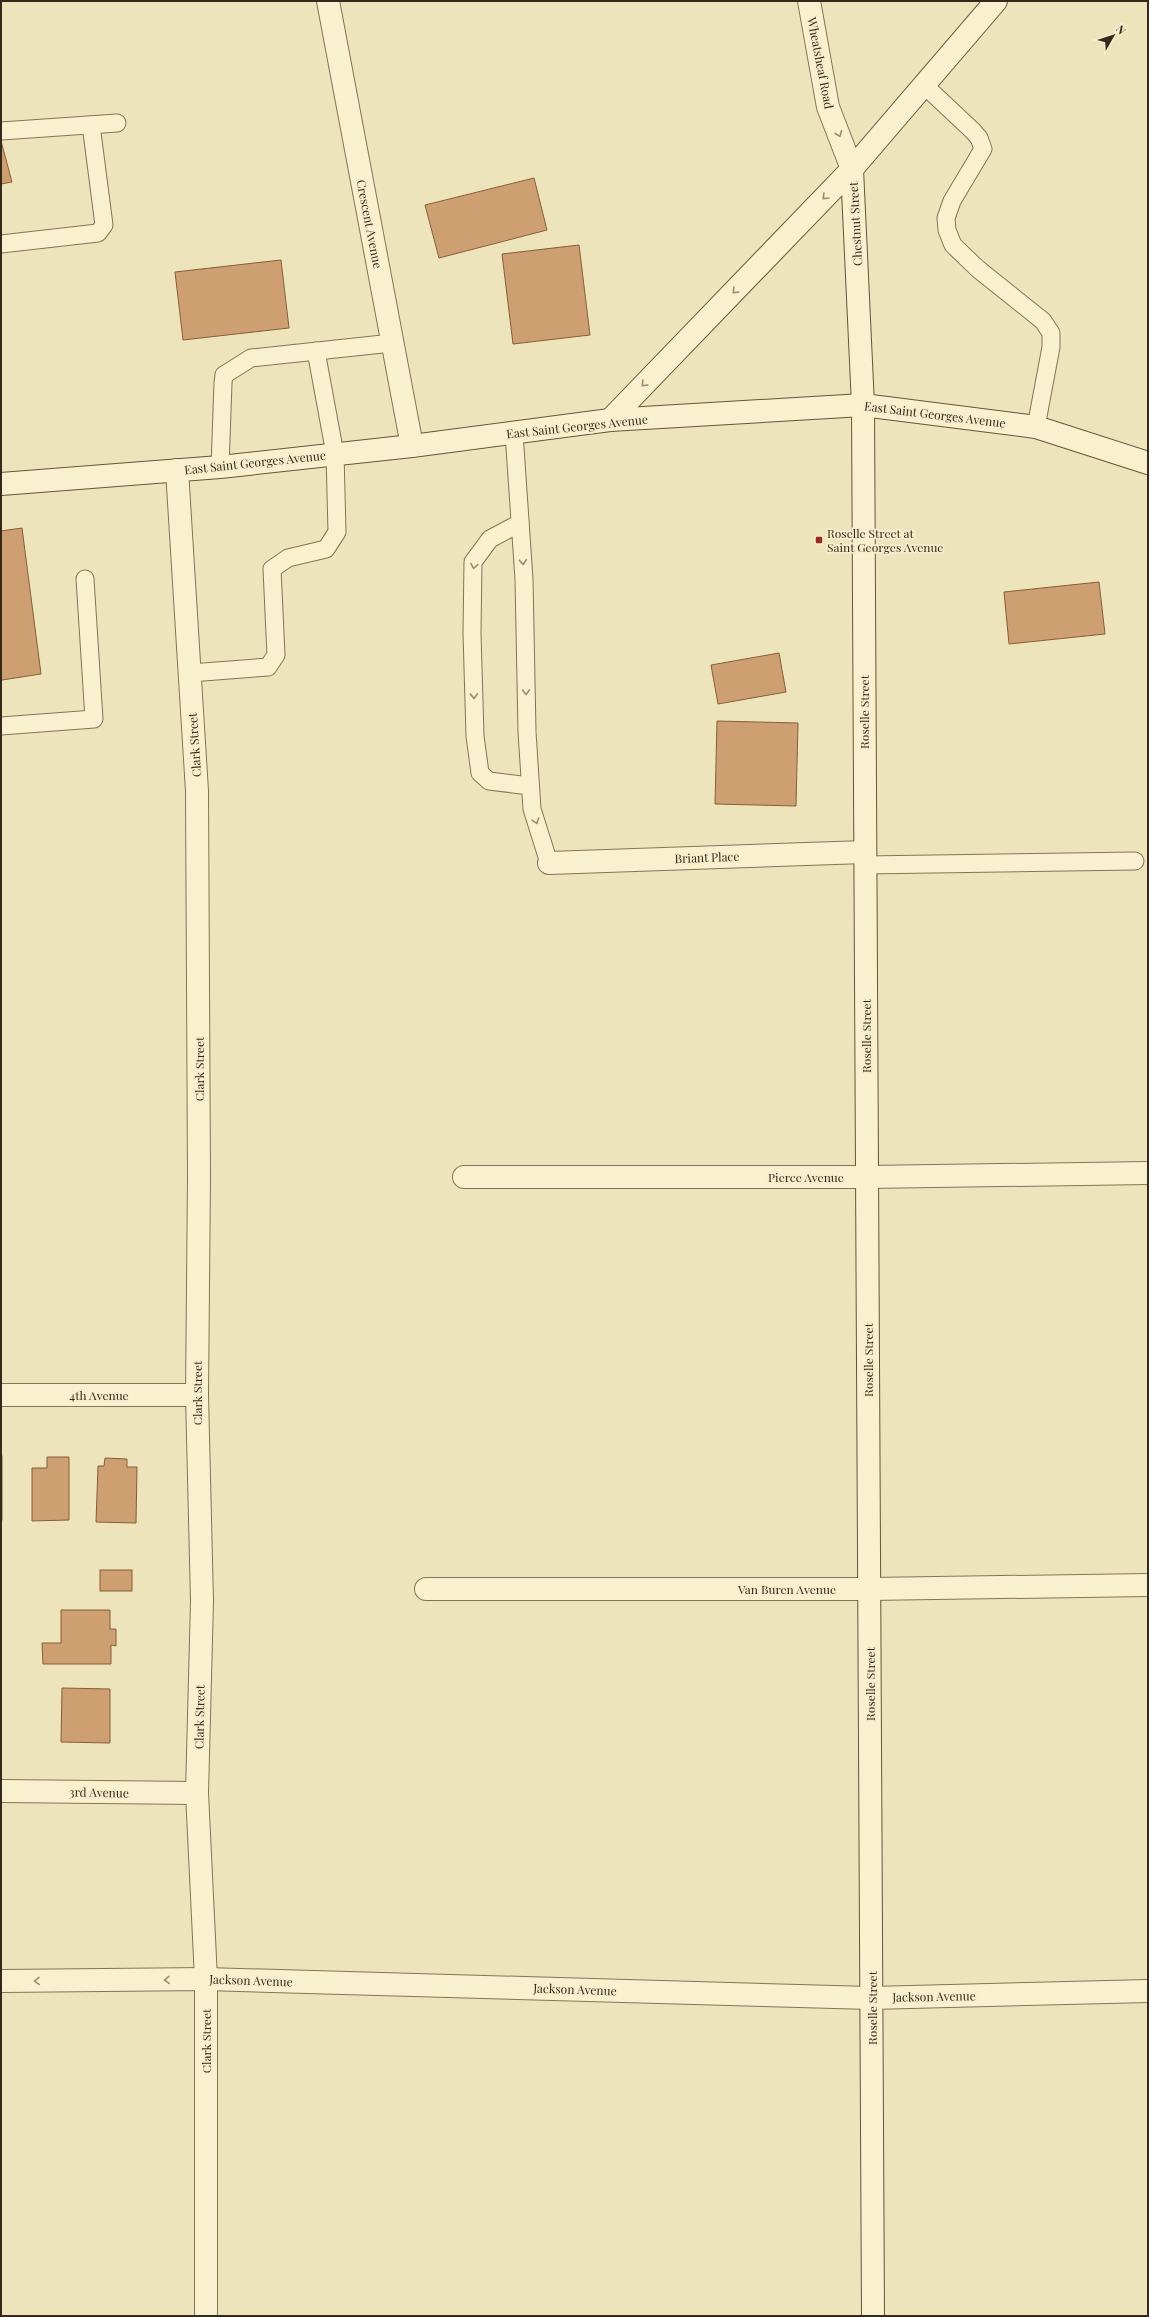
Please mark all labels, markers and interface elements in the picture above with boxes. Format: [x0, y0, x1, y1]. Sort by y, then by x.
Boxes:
street label: Wheatsheaf Road [804, 15, 838, 110]
north arrow [1093, 16, 1133, 56]
text: N [1113, 22, 1130, 37]
one-way arrow [834, 131, 842, 138]
street label: Crescent Avenue [354, 178, 386, 270]
street label: Chestnut Street [845, 181, 865, 267]
one-way arrow [822, 192, 830, 200]
one-way arrow [732, 286, 740, 294]
one-way arrow [641, 379, 649, 387]
street label: East Saint Georges Avenue [863, 397, 1007, 431]
street label: East Saint Georges Avenue [505, 411, 649, 441]
street label: East Saint Georges Avenue [183, 447, 327, 477]
place label: Roselle Street at Saint Georges Avenue [827, 525, 943, 555]
marker: Roselle Street at Saint Georges Avenue [814, 535, 824, 545]
one-way arrow [519, 559, 528, 565]
one-way arrow [470, 563, 479, 570]
street label: Roselle Street [856, 674, 872, 749]
one-way arrow [522, 689, 530, 695]
one-way arrow [469, 693, 478, 699]
street label: Clark Street [184, 712, 204, 778]
one-way arrow [531, 817, 539, 824]
street label: Briant Place [674, 848, 740, 866]
street label: Roselle Street [858, 998, 874, 1073]
street label: Clark Street [191, 1036, 207, 1101]
street label: Pierce Avenue [768, 1169, 844, 1185]
street label: Roselle Street [860, 1322, 876, 1397]
street label: Clark Street [189, 1360, 205, 1425]
street label: 4th Avenue [69, 1387, 129, 1403]
street label: Van Buren Avenue [737, 1581, 836, 1597]
street label: Roselle Street [862, 1646, 878, 1721]
street label: Clark Street [190, 1684, 208, 1749]
street label: 3rd Avenue [69, 1783, 129, 1801]
street label: Roselle Street [864, 1970, 880, 2045]
street label: Jackson Avenue [208, 1971, 293, 1989]
one-way arrow [164, 1975, 170, 1984]
one-way arrow [34, 1977, 40, 1985]
street label: Jackson Avenue [532, 1980, 617, 1998]
street label: Jackson Avenue [891, 1987, 976, 2005]
street label: Clark Street [198, 2008, 214, 2073]

